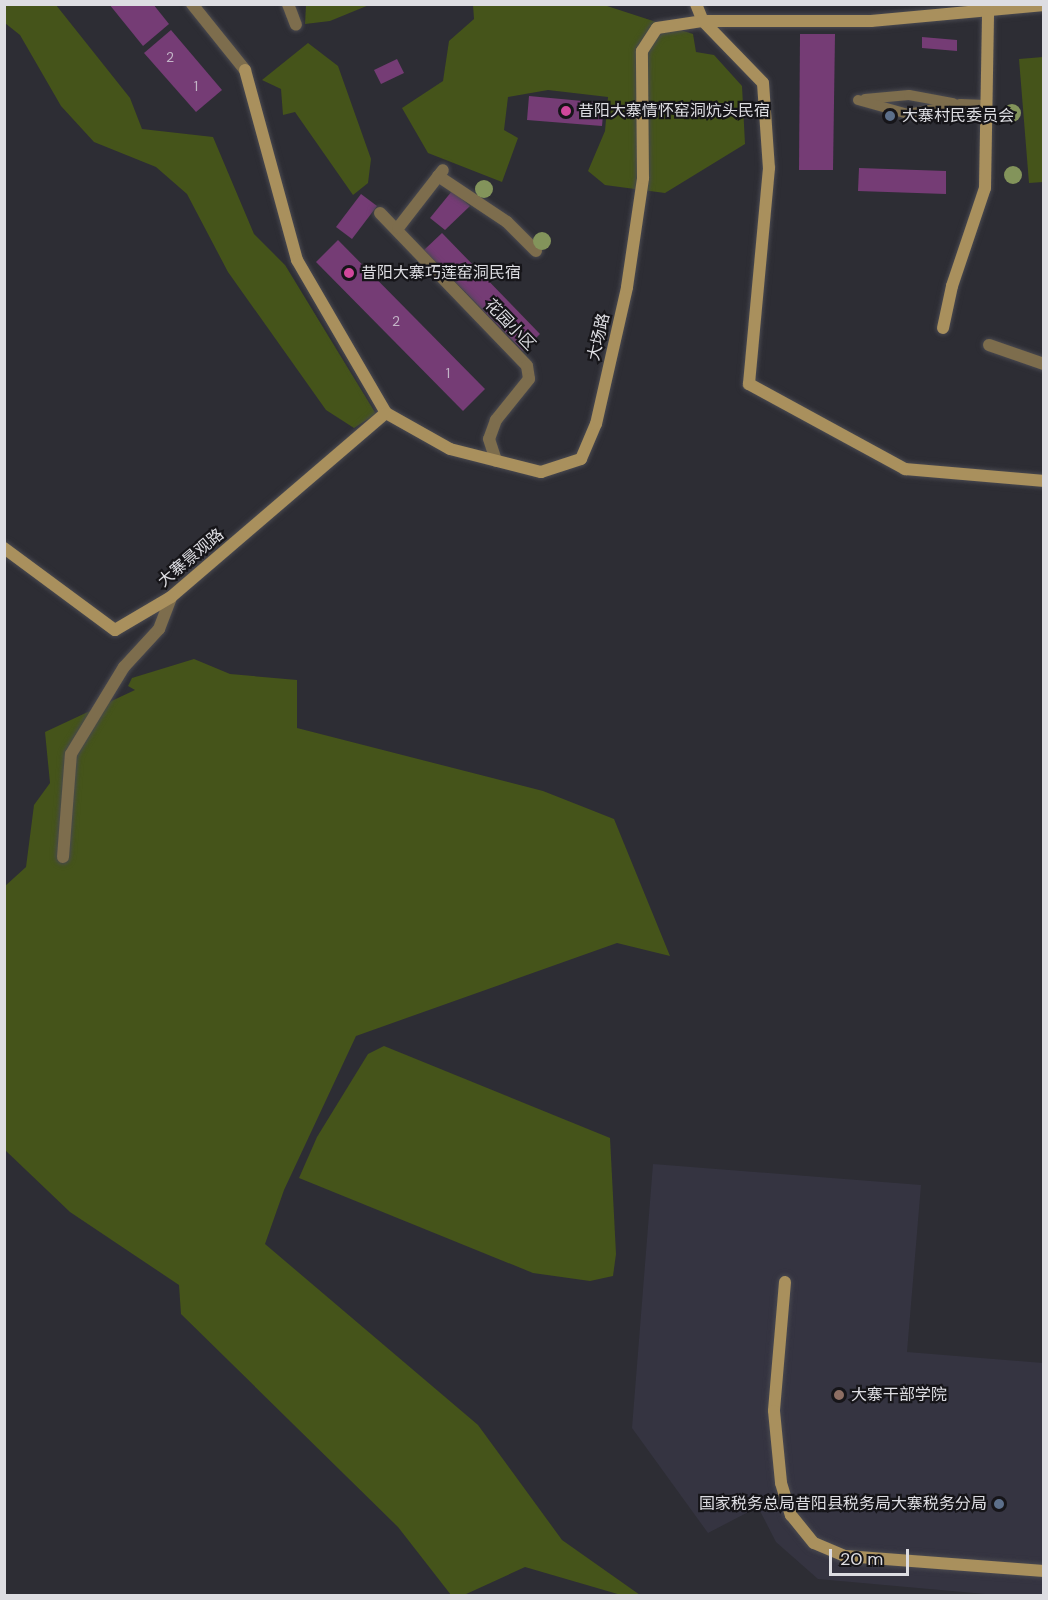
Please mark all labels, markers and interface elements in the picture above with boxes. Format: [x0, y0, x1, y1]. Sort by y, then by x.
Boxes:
house number: 2 [166, 49, 174, 65]
house number: 1 [194, 78, 198, 94]
place label: 昔阳大寨情怀窑洞炕头民宿 [578, 101, 770, 121]
marker: 昔阳大寨情怀窑洞炕头民宿 [559, 104, 573, 118]
place label: 大寨村民委员会 [902, 106, 1014, 126]
marker: 大寨村民委员会 [883, 109, 897, 123]
place label: 昔阳大寨巧莲窑洞民宿 [361, 263, 521, 283]
marker: 昔阳大寨巧莲窑洞民宿 [342, 266, 356, 280]
street label: 花园小区 [481, 295, 539, 355]
street label: 大场路 [584, 311, 614, 363]
house number: 2 [392, 313, 400, 329]
house number: 1 [446, 365, 450, 381]
street label: 大寨景观路 [154, 525, 228, 591]
place label: 大寨干部学院 [851, 1385, 947, 1405]
marker: 大寨干部学院 [832, 1388, 846, 1402]
place label: 国家税务总局昔阳县税务局大寨税务分局 [699, 1494, 987, 1514]
marker: 国家税务总局昔阳县税务局大寨税务分局 [992, 1497, 1006, 1511]
scale bar [832, 1537, 912, 1575]
text: 20 m [840, 1547, 883, 1571]

